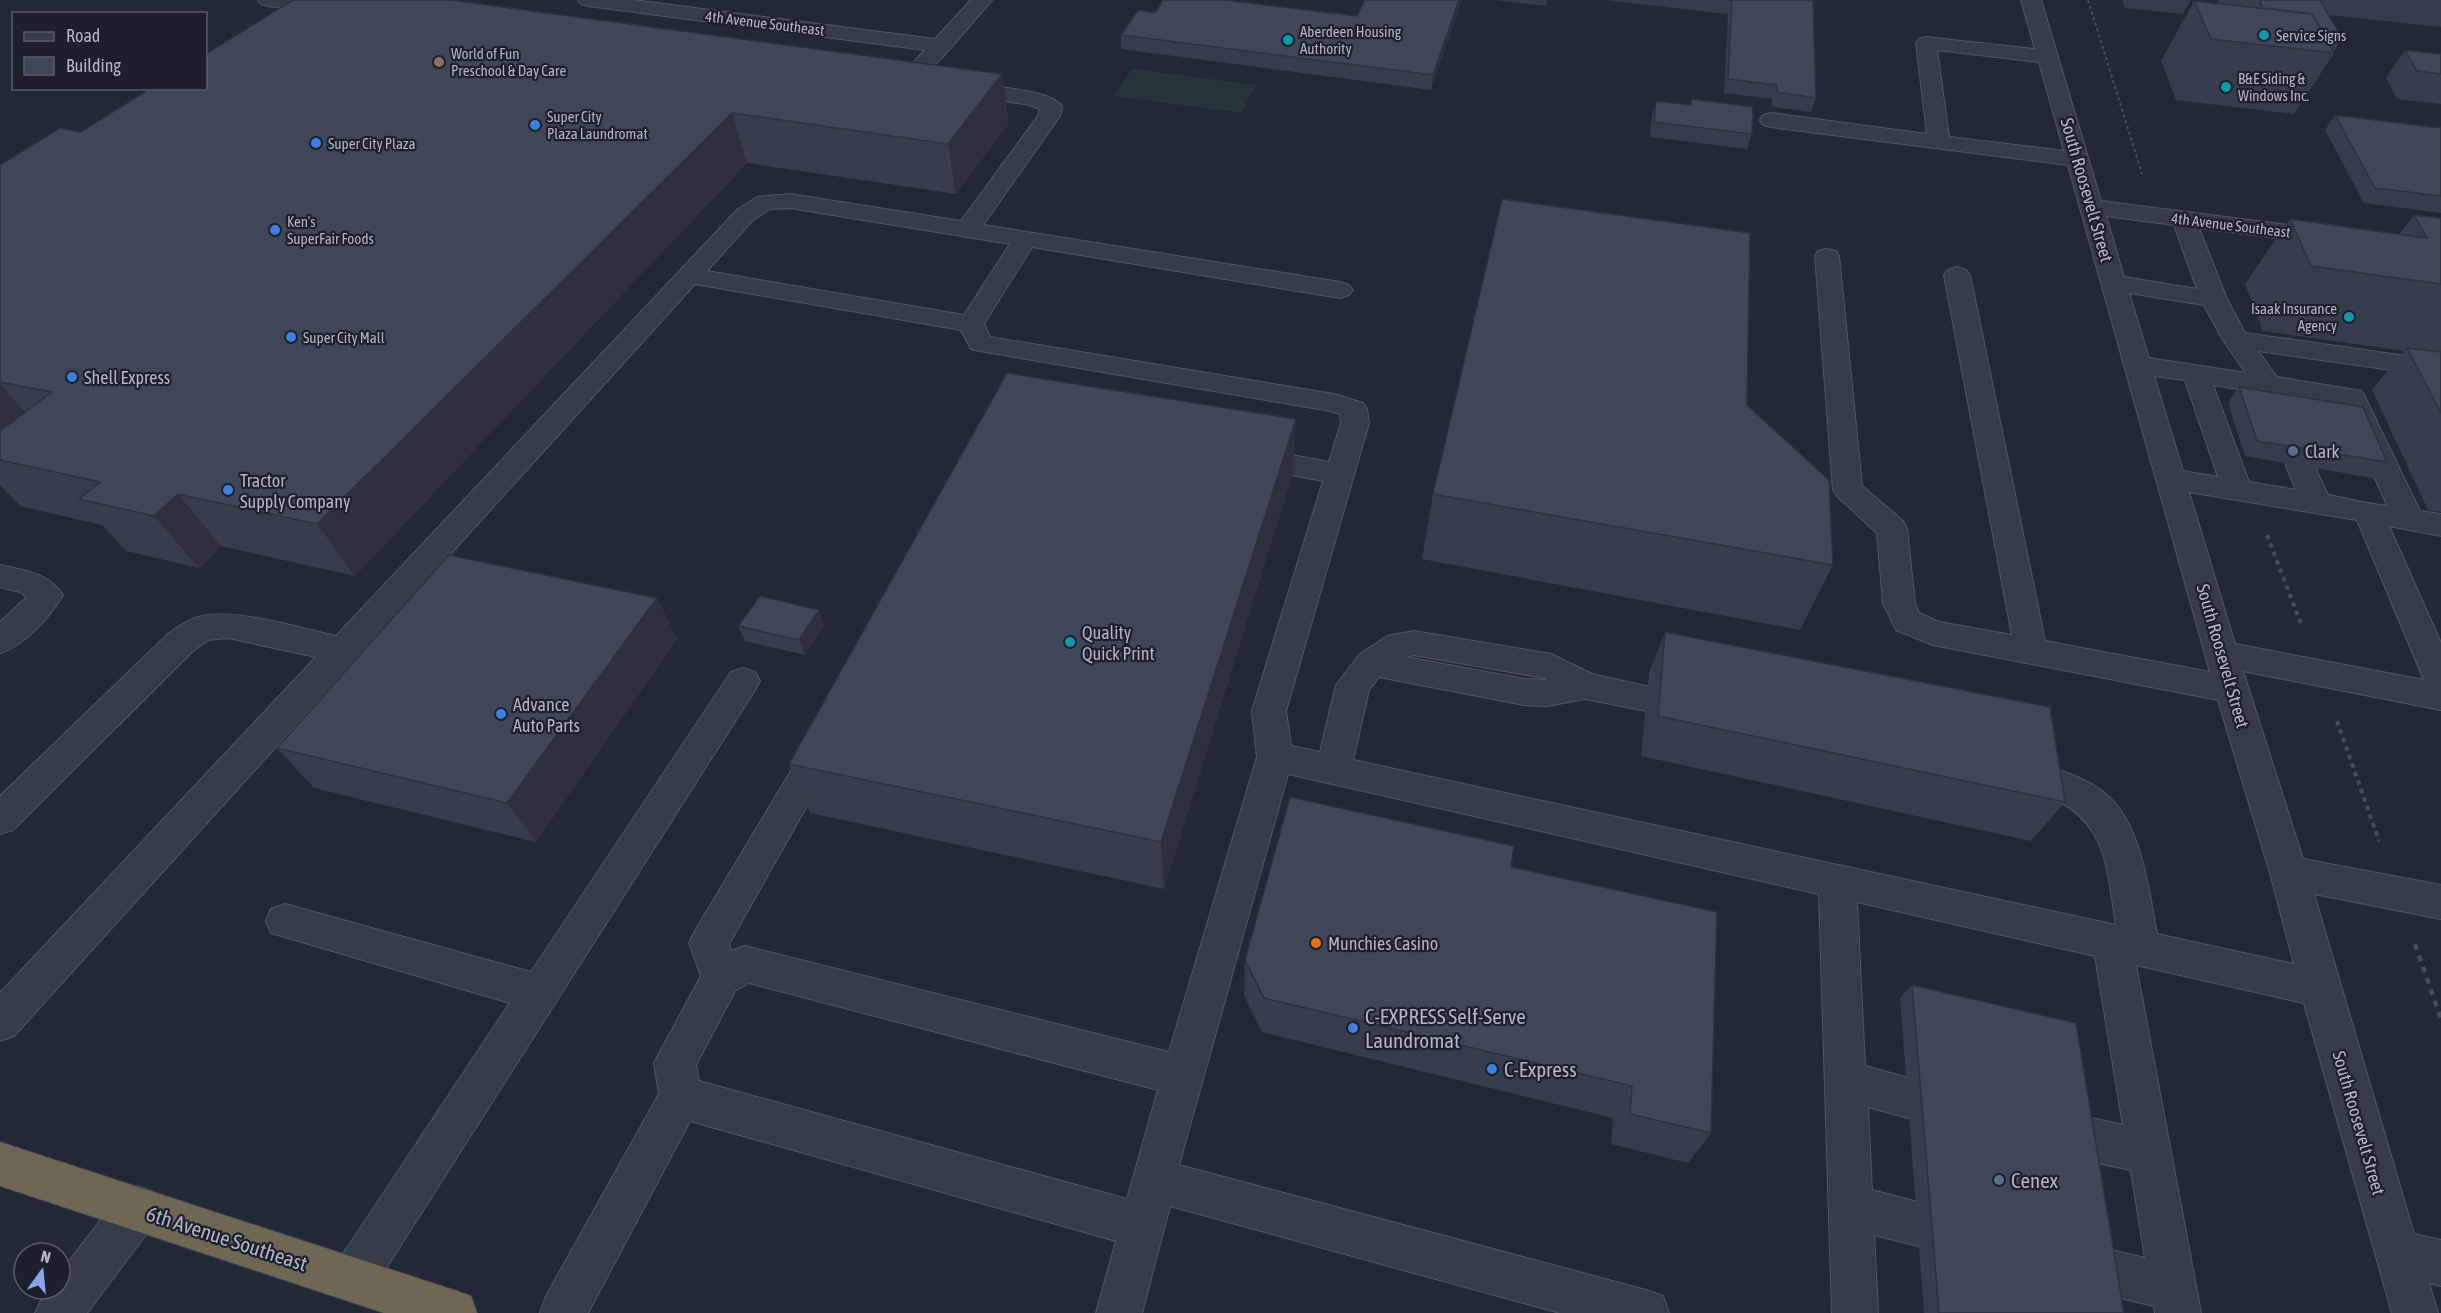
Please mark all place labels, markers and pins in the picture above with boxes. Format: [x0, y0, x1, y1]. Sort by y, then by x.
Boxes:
place label: Aberdeen Housing Authority [1300, 23, 1402, 57]
place label: Service Signs [2276, 27, 2346, 44]
marker: Service Signs [2257, 28, 2271, 42]
marker: Aberdeen Housing Authority [1281, 33, 1295, 47]
place label: World of Fun Preschool & Day Care [451, 45, 566, 79]
marker: World of Fun Preschool & Day Care [432, 55, 446, 69]
place label: B&E Siding & Windows Inc. [2238, 70, 2310, 104]
marker: B&E Siding & Windows Inc. [2219, 80, 2233, 94]
place label: Super City Plaza Laundromat [547, 108, 648, 142]
marker: Super City Plaza Laundromat [528, 118, 542, 132]
place label: Super City Plaza [328, 135, 415, 152]
marker: Super City Plaza [309, 136, 323, 150]
place label: Ken's SuperFair Foods [287, 213, 374, 247]
marker: Ken's SuperFair Foods [268, 223, 282, 237]
place label: Isaak Insurance Agency [2251, 300, 2337, 334]
marker: Isaak Insurance Agency [2342, 310, 2356, 324]
place label: Super City Mall [303, 329, 385, 346]
marker: Super City Mall [284, 330, 298, 344]
place label: Shell Express [84, 367, 170, 388]
marker: Shell Express [65, 370, 79, 384]
place label: Clark [2305, 441, 2340, 462]
marker: Clark [2286, 444, 2300, 458]
place label: Tractor Supply Company [240, 470, 350, 512]
marker: Tractor Supply Company [221, 483, 235, 497]
place label: Quality Quick Print [1082, 622, 1155, 664]
marker: Quality Quick Print [1063, 635, 1077, 649]
place label: Advance Auto Parts [513, 694, 580, 736]
marker: Advance Auto Parts [494, 707, 508, 721]
place label: Munchies Casino [1328, 933, 1438, 954]
marker: Munchies Casino [1309, 936, 1323, 950]
place label: C-EXPRESS Self-Serve Laundromat [1365, 1004, 1526, 1052]
marker: C-EXPRESS Self-Serve Laundromat [1346, 1021, 1360, 1035]
place label: C-Express [1504, 1057, 1577, 1081]
marker: C-Express [1485, 1062, 1499, 1076]
place label: Cenex [2011, 1168, 2058, 1192]
marker: Cenex [1992, 1173, 2006, 1187]

